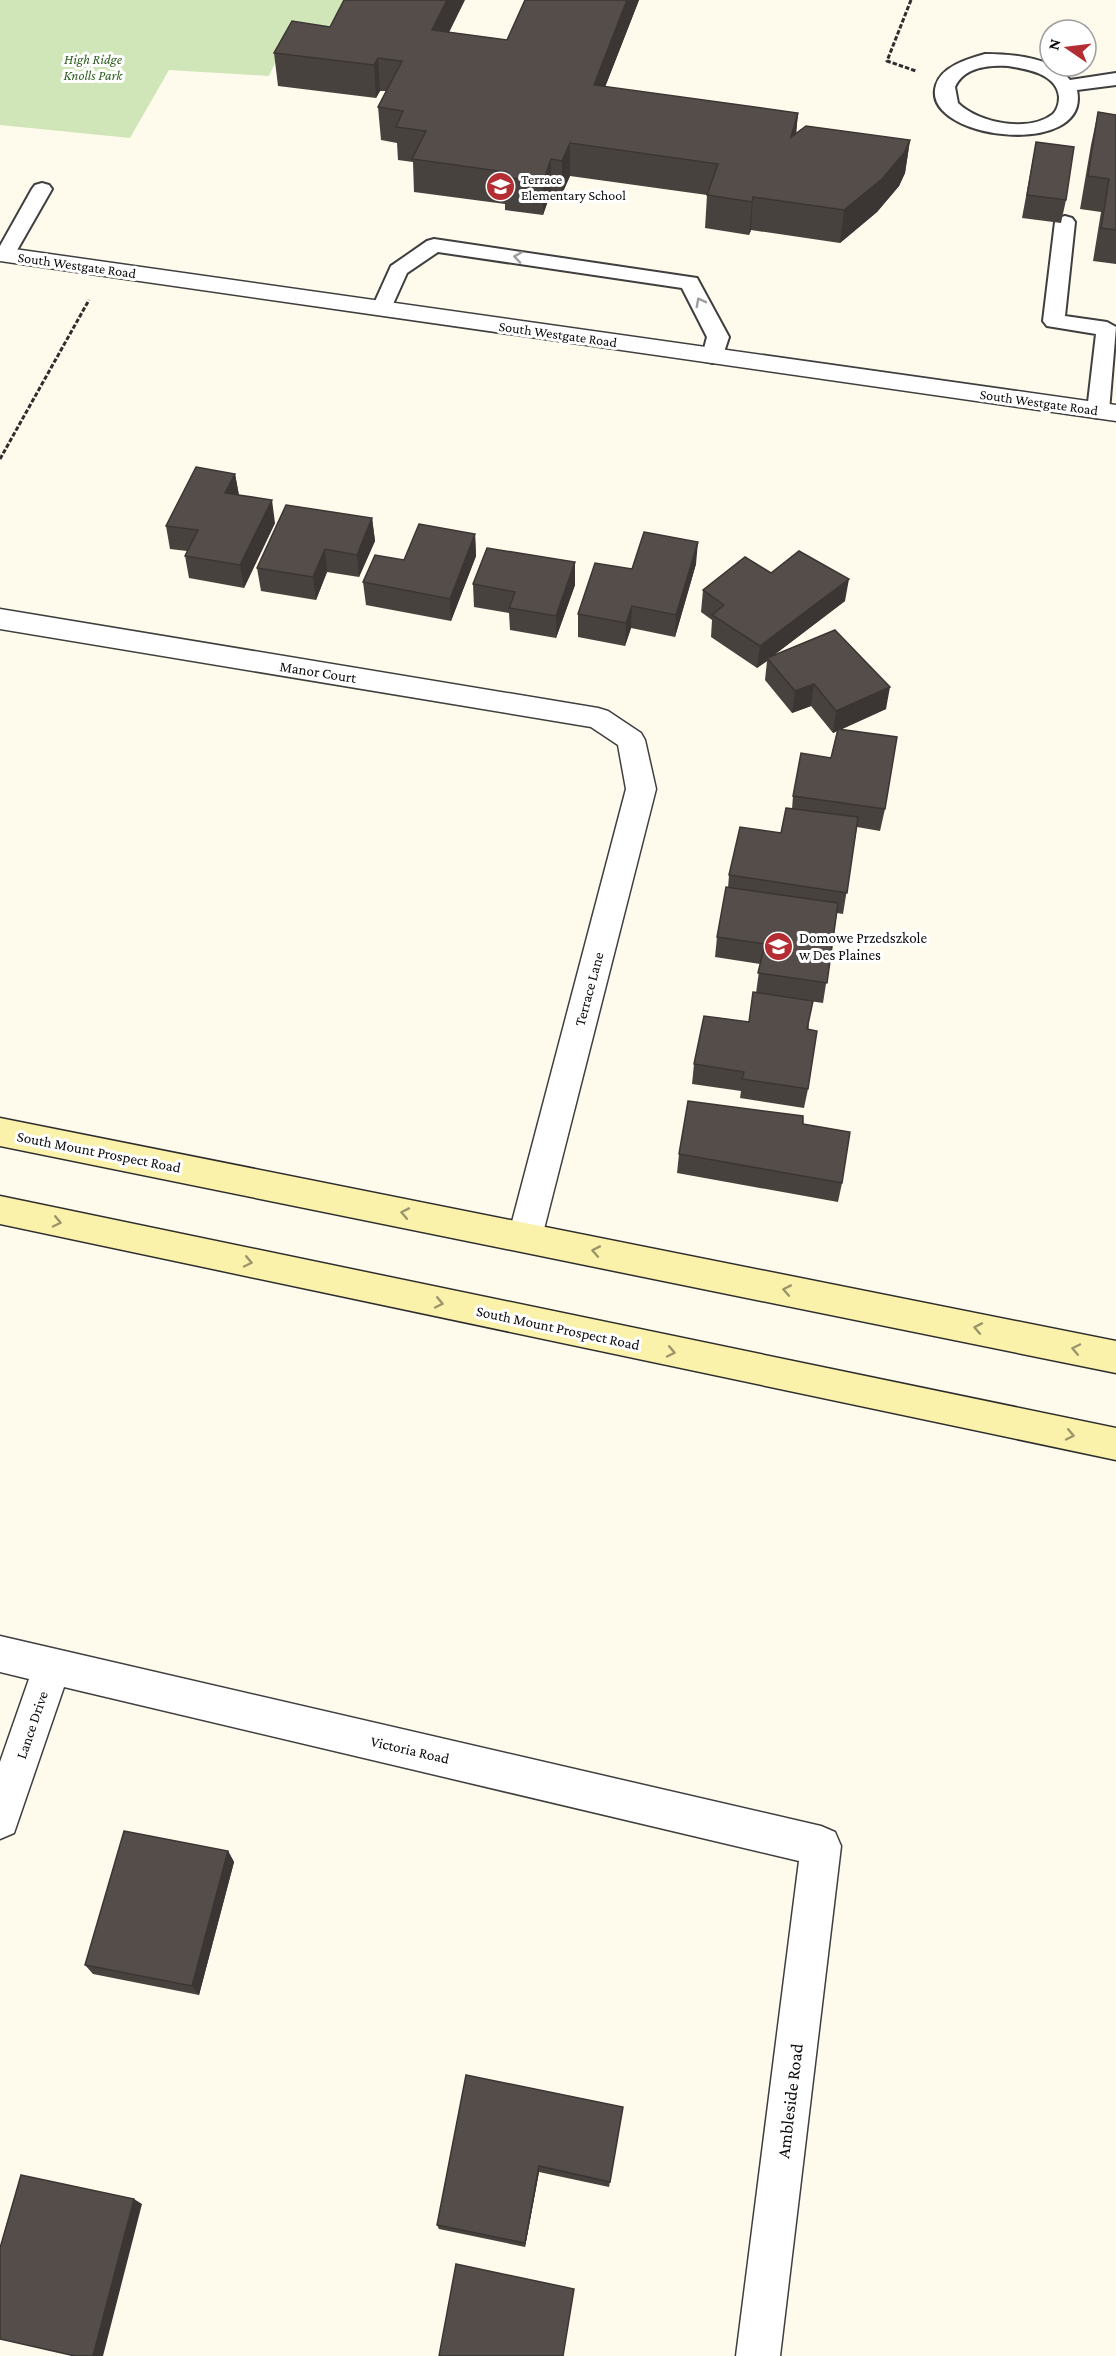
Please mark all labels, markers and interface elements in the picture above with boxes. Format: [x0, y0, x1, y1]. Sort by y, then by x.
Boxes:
north arrow [1038, 18, 1098, 78]
text: N [1044, 37, 1064, 52]
park label: High Ridge Knolls Park [64, 51, 123, 83]
school or university icon: Terrace Elementary School [484, 171, 516, 203]
place label: Terrace Elementary School [521, 171, 626, 203]
street label: South Westgate Road [17, 249, 138, 281]
one-way arrow [514, 252, 523, 264]
one-way arrow [696, 298, 707, 309]
street label: South Westgate Road [498, 318, 619, 350]
street label: South Westgate Road [979, 386, 1100, 418]
street label: Manor Court [278, 658, 359, 686]
place label: Domowe Przedszkole w Des Plaines [799, 930, 928, 963]
school or university icon: Domowe Przedszkole w Des Plaines [762, 931, 794, 963]
street label: Terrace Lane [571, 950, 607, 1028]
street label: South Mount Prospect Road [15, 1128, 182, 1177]
one-way arrow [400, 1207, 410, 1220]
one-way arrow [52, 1215, 62, 1228]
one-way arrow [591, 1245, 601, 1258]
one-way arrow [243, 1255, 253, 1268]
one-way arrow [783, 1284, 793, 1297]
one-way arrow [433, 1296, 443, 1309]
street label: South Mount Prospect Road [475, 1303, 641, 1354]
one-way arrow [974, 1323, 984, 1336]
one-way arrow [1071, 1343, 1081, 1356]
one-way arrow [665, 1345, 675, 1358]
one-way arrow [1065, 1427, 1075, 1440]
street label: Lance Drive [13, 1689, 51, 1761]
street label: Victoria Road [369, 1733, 451, 1767]
street label: Ambleside Road [773, 2042, 807, 2160]

